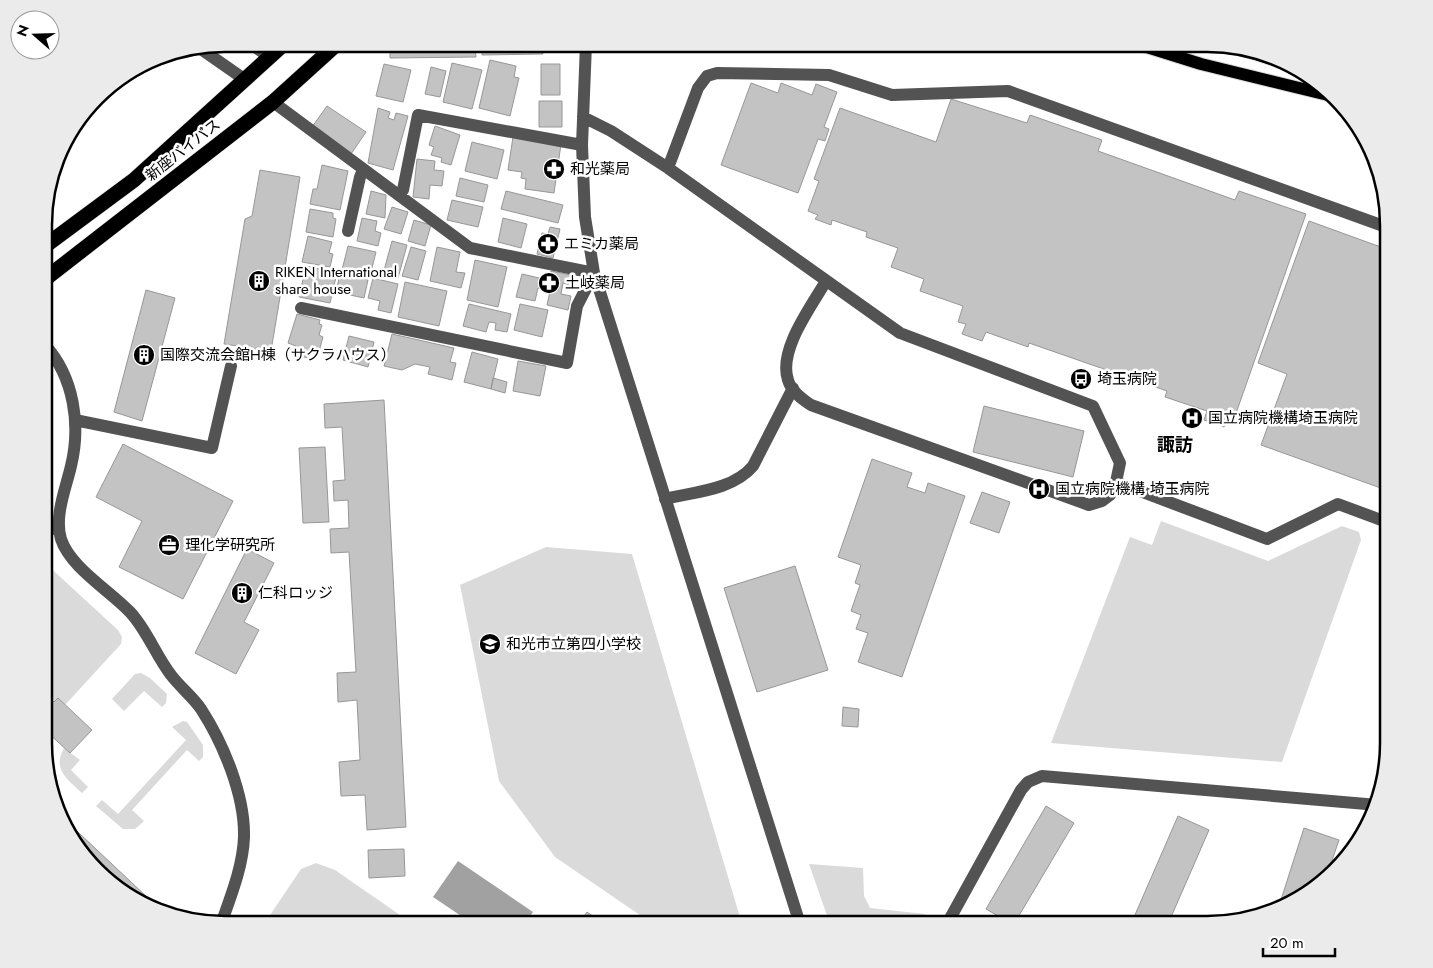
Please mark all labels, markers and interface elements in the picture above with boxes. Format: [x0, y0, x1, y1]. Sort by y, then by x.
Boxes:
north arrow [10, 10, 60, 60]
text: N [11, 22, 34, 39]
street label: 新座バイパス [141, 114, 225, 186]
pharmacy icon: 和光薬局 [542, 157, 566, 181]
place label: 和光薬局 [570, 158, 630, 180]
pharmacy icon: エミカ薬局 [536, 232, 560, 256]
place label: エミカ薬局 [564, 233, 639, 255]
place label: RIKEN International share house [275, 261, 397, 300]
building icon: RIKEN International share house [247, 269, 271, 293]
pharmacy icon: 土岐薬局 [537, 271, 561, 295]
place label: 土岐薬局 [565, 272, 625, 294]
building icon: 国際交流会館H棟（サクラハウス） [132, 343, 156, 367]
place label: 国際交流会館H棟（サクラハウス） [160, 344, 396, 366]
bus stop icon: 埼玉病院 [1069, 367, 1093, 391]
place label: 埼玉病院 [1097, 368, 1157, 390]
hospital icon: 国立病院機構埼玉病院 [1180, 406, 1204, 430]
place label: 国立病院機構埼玉病院 [1208, 407, 1358, 429]
district label: 諏訪 [1157, 432, 1193, 458]
hospital icon: 国立病院機構 埼玉病院 [1027, 477, 1051, 501]
place label: 国立病院機構 埼玉病院 [1055, 478, 1210, 500]
office icon: 理化学研究所 [157, 533, 181, 557]
place label: 理化学研究所 [185, 534, 275, 556]
building icon: 仁科ロッジ [230, 581, 254, 605]
place label: 仁科ロッジ [258, 582, 333, 604]
school or university icon: 和光市立第四小学校 [478, 632, 502, 656]
place label: 和光市立第四小学校 [506, 633, 641, 655]
scale bar [1263, 926, 1336, 958]
text: 20 m [1270, 932, 1304, 954]

